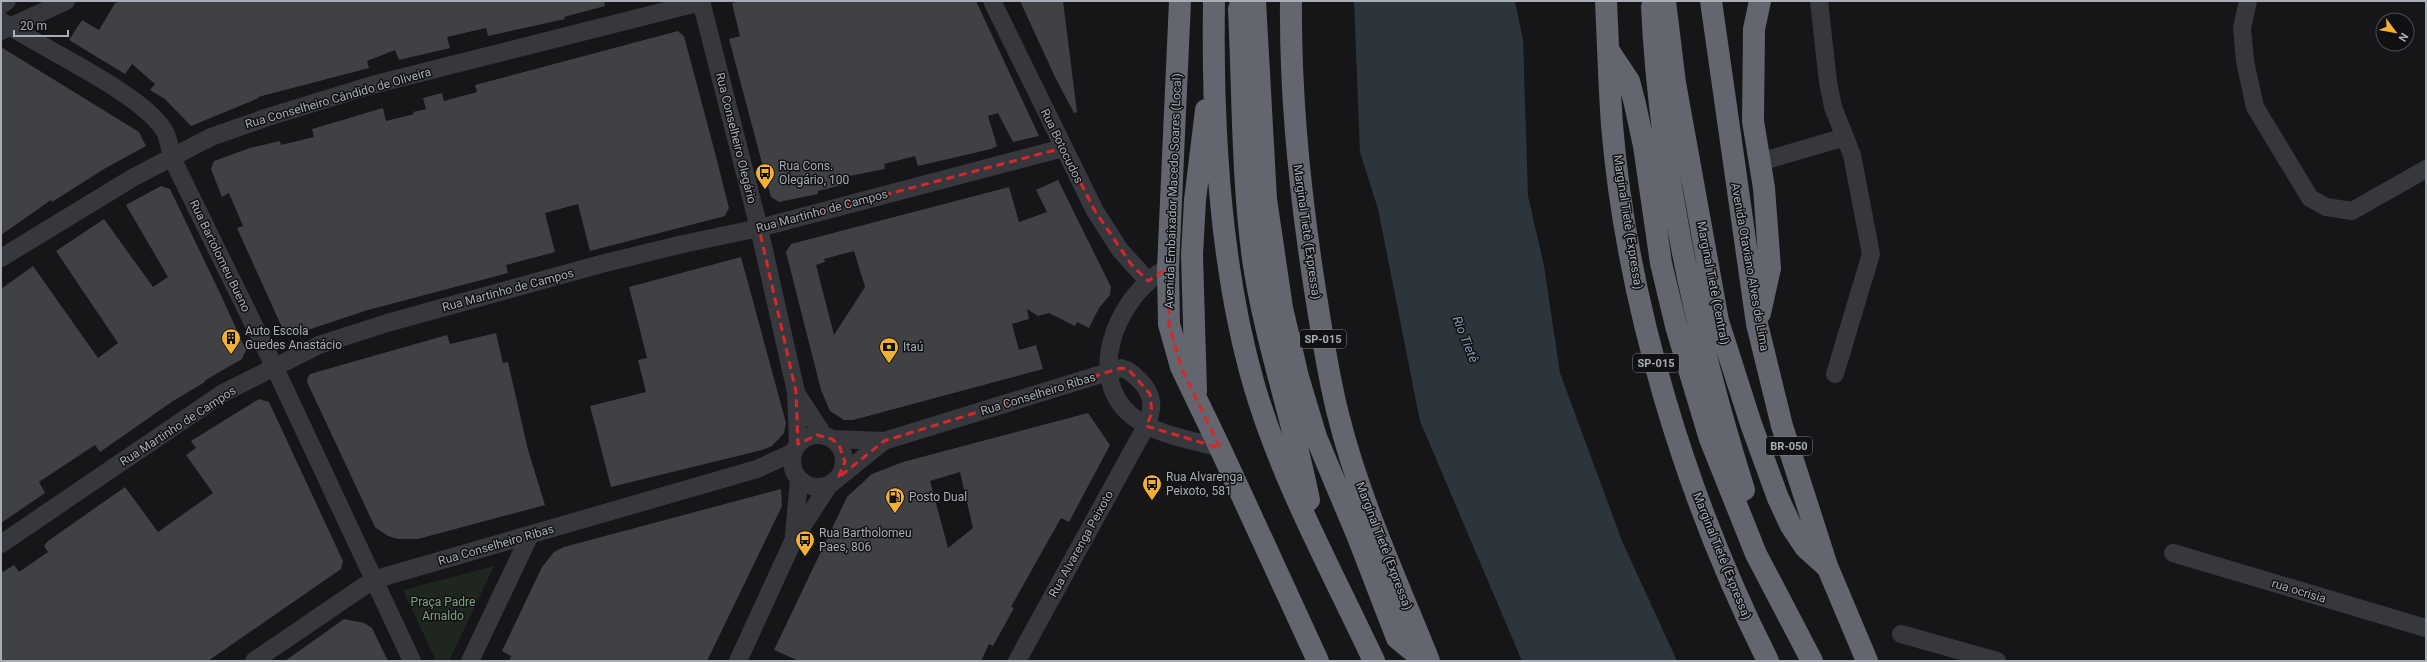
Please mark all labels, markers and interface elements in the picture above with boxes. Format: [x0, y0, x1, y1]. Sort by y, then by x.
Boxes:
scale bar [14, 12, 68, 38]
north arrow [2375, 12, 2415, 52]
text: 20 m [20, 19, 47, 33]
text: N [2395, 30, 2411, 44]
street label: Rua Conselheiro Cândido de Oliveira [243, 65, 433, 131]
street label: Rua Conselheiro Olegário [713, 71, 759, 205]
street label: Avenida Embaixador Macedo Soares (Local) [1162, 73, 1184, 309]
street label: Rua Botocudos [1038, 106, 1086, 186]
street label: Marginal Tietê (Expressa) [1610, 154, 1646, 290]
place label: Rua Cons. Olegário, 100 [779, 159, 849, 187]
bus stop icon: Rua Cons. Olegário, 100 [754, 162, 776, 190]
street label: Marginal Tietê (Expressa) [1291, 164, 1323, 300]
street label: Avenida Otaviano Alves de Lima [1728, 182, 1772, 352]
street label: Rua Martinho de Campos [755, 187, 889, 235]
street label: Rua Bartolomeu Bueno [187, 198, 253, 314]
street label: Marginal Tietê (Central) [1694, 220, 1732, 346]
street label: Rua Martinho de Campos [441, 266, 575, 314]
water label: Rio Tietê [1449, 314, 1482, 365]
place label: Auto Escola Guedes Anastácio [245, 324, 342, 352]
building icon: Auto Escola Guedes Anastácio [220, 327, 242, 355]
road number: SP-015 [1300, 330, 1346, 348]
bank icon: Itaú [878, 336, 900, 364]
place label: Itaú [903, 340, 923, 354]
road number: SP-015 [1633, 354, 1679, 372]
street label: Rua Conselheiro Ribas [979, 370, 1097, 418]
street label: Rua Martinho de Campos [117, 383, 239, 469]
road number: BR-050 [1766, 437, 1812, 455]
place label: Rua Alvarenga Peixoto, 581 [1166, 470, 1243, 498]
bus stop icon: Rua Alvarenga Peixoto, 581 [1141, 473, 1163, 501]
street label: Marginal Tietê (Expressa) [1353, 480, 1415, 612]
fuel station icon: Posto Dual [884, 486, 906, 514]
street label: Rua Alvarenga Peixoto [1046, 488, 1116, 600]
place label: Posto Dual [909, 490, 967, 504]
street label: Marginal Tietê (Expressa) [1690, 490, 1754, 622]
street label: Rua Conselheiro Ribas [437, 522, 555, 568]
place label: Rua Bartholomeu Paes, 806 [819, 526, 912, 554]
bus stop icon: Rua Bartholomeu Paes, 806 [794, 529, 816, 557]
street label: rua ocrisia [2270, 576, 2328, 606]
park label: Praça Padre Arnaldo [411, 595, 475, 623]

